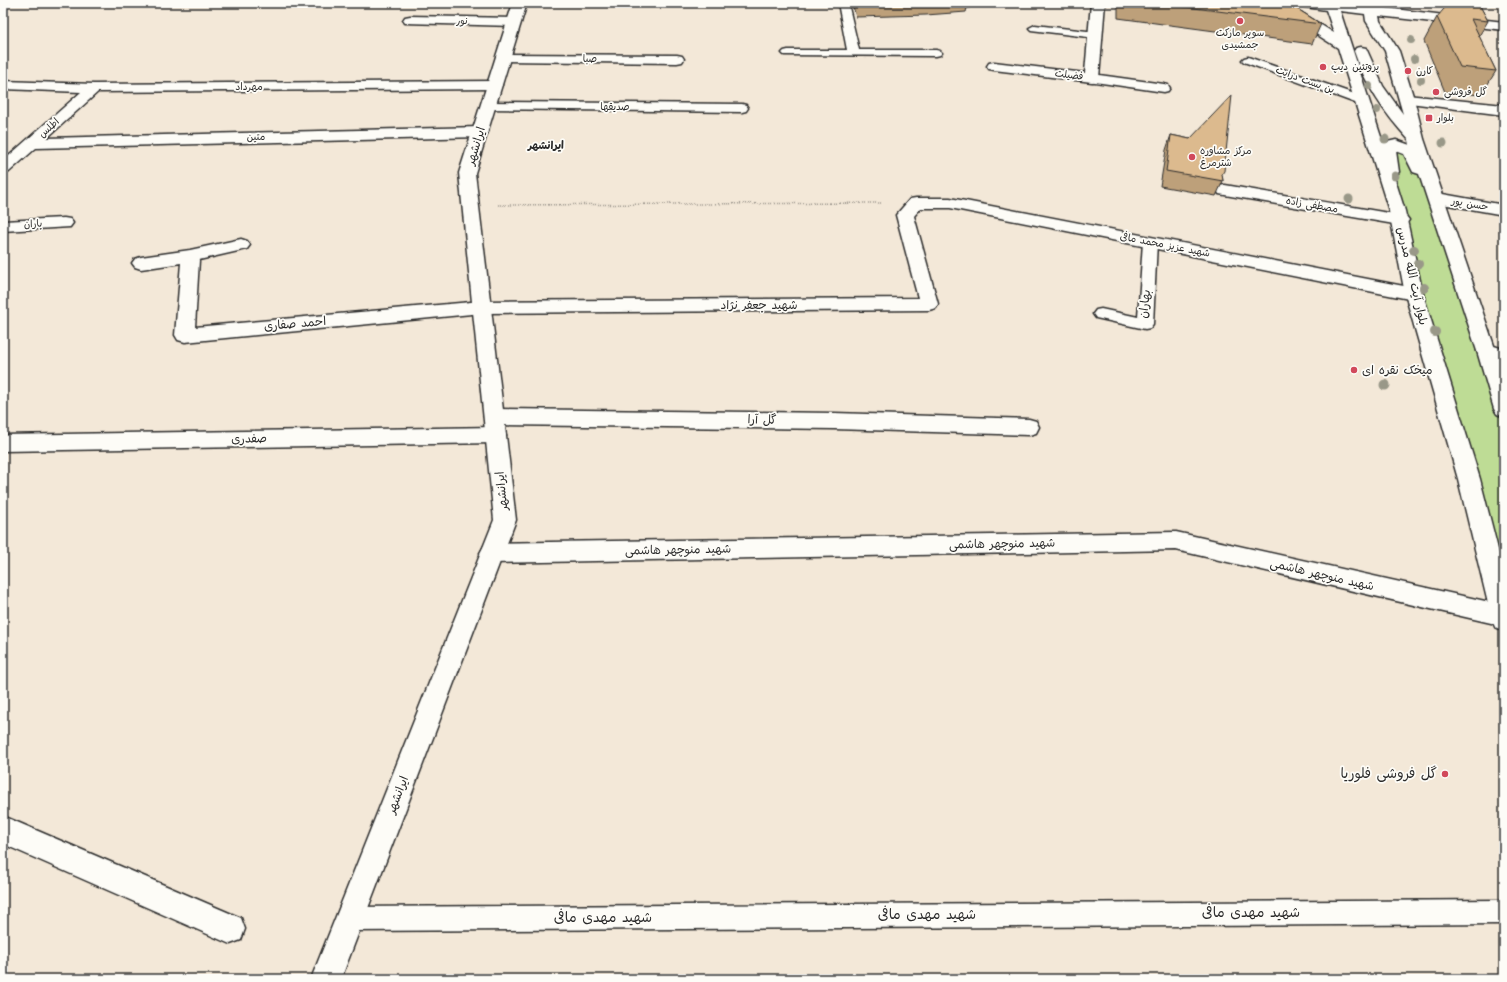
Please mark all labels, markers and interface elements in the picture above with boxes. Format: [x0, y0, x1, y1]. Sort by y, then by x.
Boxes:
street label: نور [455, 13, 468, 29]
marker: سوپر مارکت جمشیدی [1235, 16, 1245, 26]
place label: سوپر مارکت جمشیدی [1216, 25, 1264, 53]
street label: صبا [583, 51, 597, 67]
place label: پروتئین دیپ [1331, 59, 1379, 75]
street label: بن بست درایت [1273, 62, 1337, 98]
marker: پروتئین دیپ [1318, 62, 1328, 72]
place label: کارن [1416, 63, 1433, 79]
street label: فضیلت [1054, 65, 1084, 85]
marker: کارن [1403, 66, 1413, 76]
street label: مهرداد [235, 79, 263, 95]
place label: گل فروشی [1444, 84, 1487, 100]
marker: گل فروشی [1431, 87, 1441, 97]
street label: صدیقها [600, 99, 630, 115]
place label: بلوار [1436, 110, 1454, 126]
marker: بلوار [1424, 113, 1434, 123]
street label: اطلس [35, 114, 63, 142]
street label: ایرانشهر [461, 124, 491, 168]
street label: متین [247, 129, 266, 145]
district label: ایرانشهر [527, 137, 564, 155]
place label: مرکز مشاوره شترمرغ [1200, 143, 1252, 171]
marker: مرکز مشاوره شترمرغ [1187, 152, 1197, 162]
street label: مصطفی زاده [1285, 193, 1339, 217]
street label: حسن پور [1449, 193, 1490, 215]
street label: باران [23, 216, 43, 232]
street label: بلوار آیت الله مدرس [1391, 225, 1433, 327]
street label: شهید عزیز محمد مافی [1119, 228, 1212, 262]
street label: بهاران [1134, 288, 1156, 320]
street label: شهید جعفر نژاد [720, 296, 798, 315]
street label: احمد صفاری [263, 312, 327, 336]
place label: میخک نقره ای [1362, 361, 1433, 380]
marker: میخک نقره ای [1349, 365, 1359, 375]
street label: گل آرا [747, 410, 777, 430]
street label: صفدری [231, 429, 267, 449]
street label: ایرانشهر [491, 470, 514, 512]
street label: شهید منوچهر هاشمی [949, 534, 1055, 554]
street label: شهید منوچهر هاشمی [625, 540, 731, 560]
street label: شهید منوچهر هاشمی [1268, 554, 1376, 596]
place label: گل فروشی فلوریا [1340, 763, 1437, 785]
marker: گل فروشی فلوریا [1440, 769, 1450, 779]
street label: ایرانشهر [382, 773, 414, 818]
street label: شهید مهدی مافی [1202, 902, 1300, 924]
street label: شهید مهدی مافی [878, 904, 976, 926]
street label: شهید مهدی مافی [554, 907, 652, 929]

